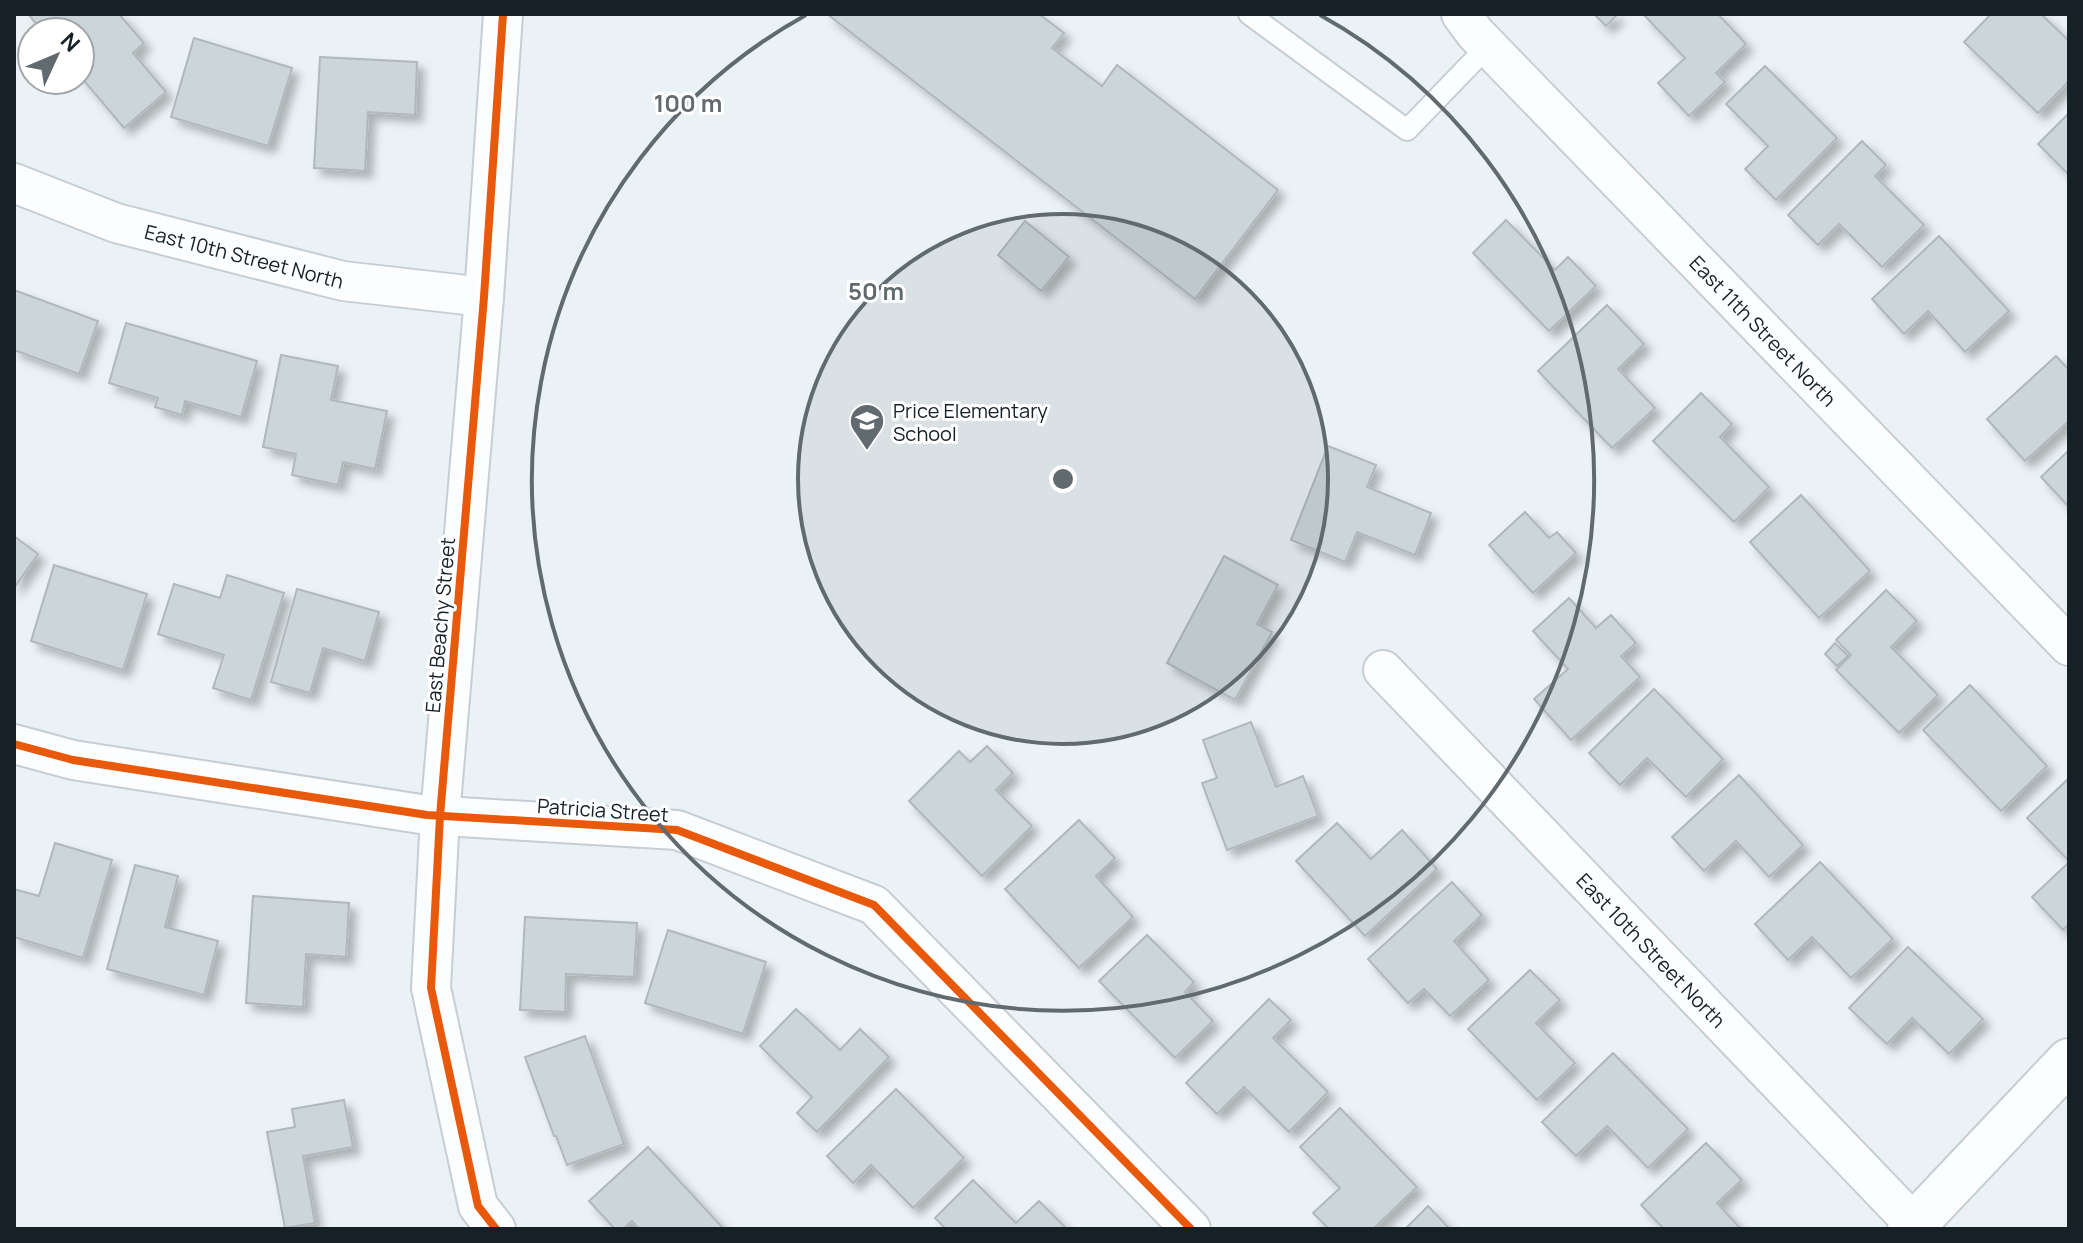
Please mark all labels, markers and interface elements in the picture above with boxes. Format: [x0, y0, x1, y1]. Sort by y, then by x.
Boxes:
north arrow [16, 16, 96, 96]
text: N [54, 26, 87, 58]
text: 100 m [654, 86, 722, 119]
street label: East 10th Street North [142, 217, 347, 294]
street label: East 11th Street North [1684, 249, 1843, 412]
text: 50 m [848, 274, 904, 307]
place label: Price Elementary School [893, 397, 1048, 447]
school or university icon: Price Elementary School [848, 402, 886, 452]
centre of rings [1049, 465, 1077, 493]
street label: East Beachy Street [419, 536, 461, 714]
street label: Patricia Street [536, 792, 670, 828]
street label: East 10th Street North [1571, 867, 1732, 1033]

